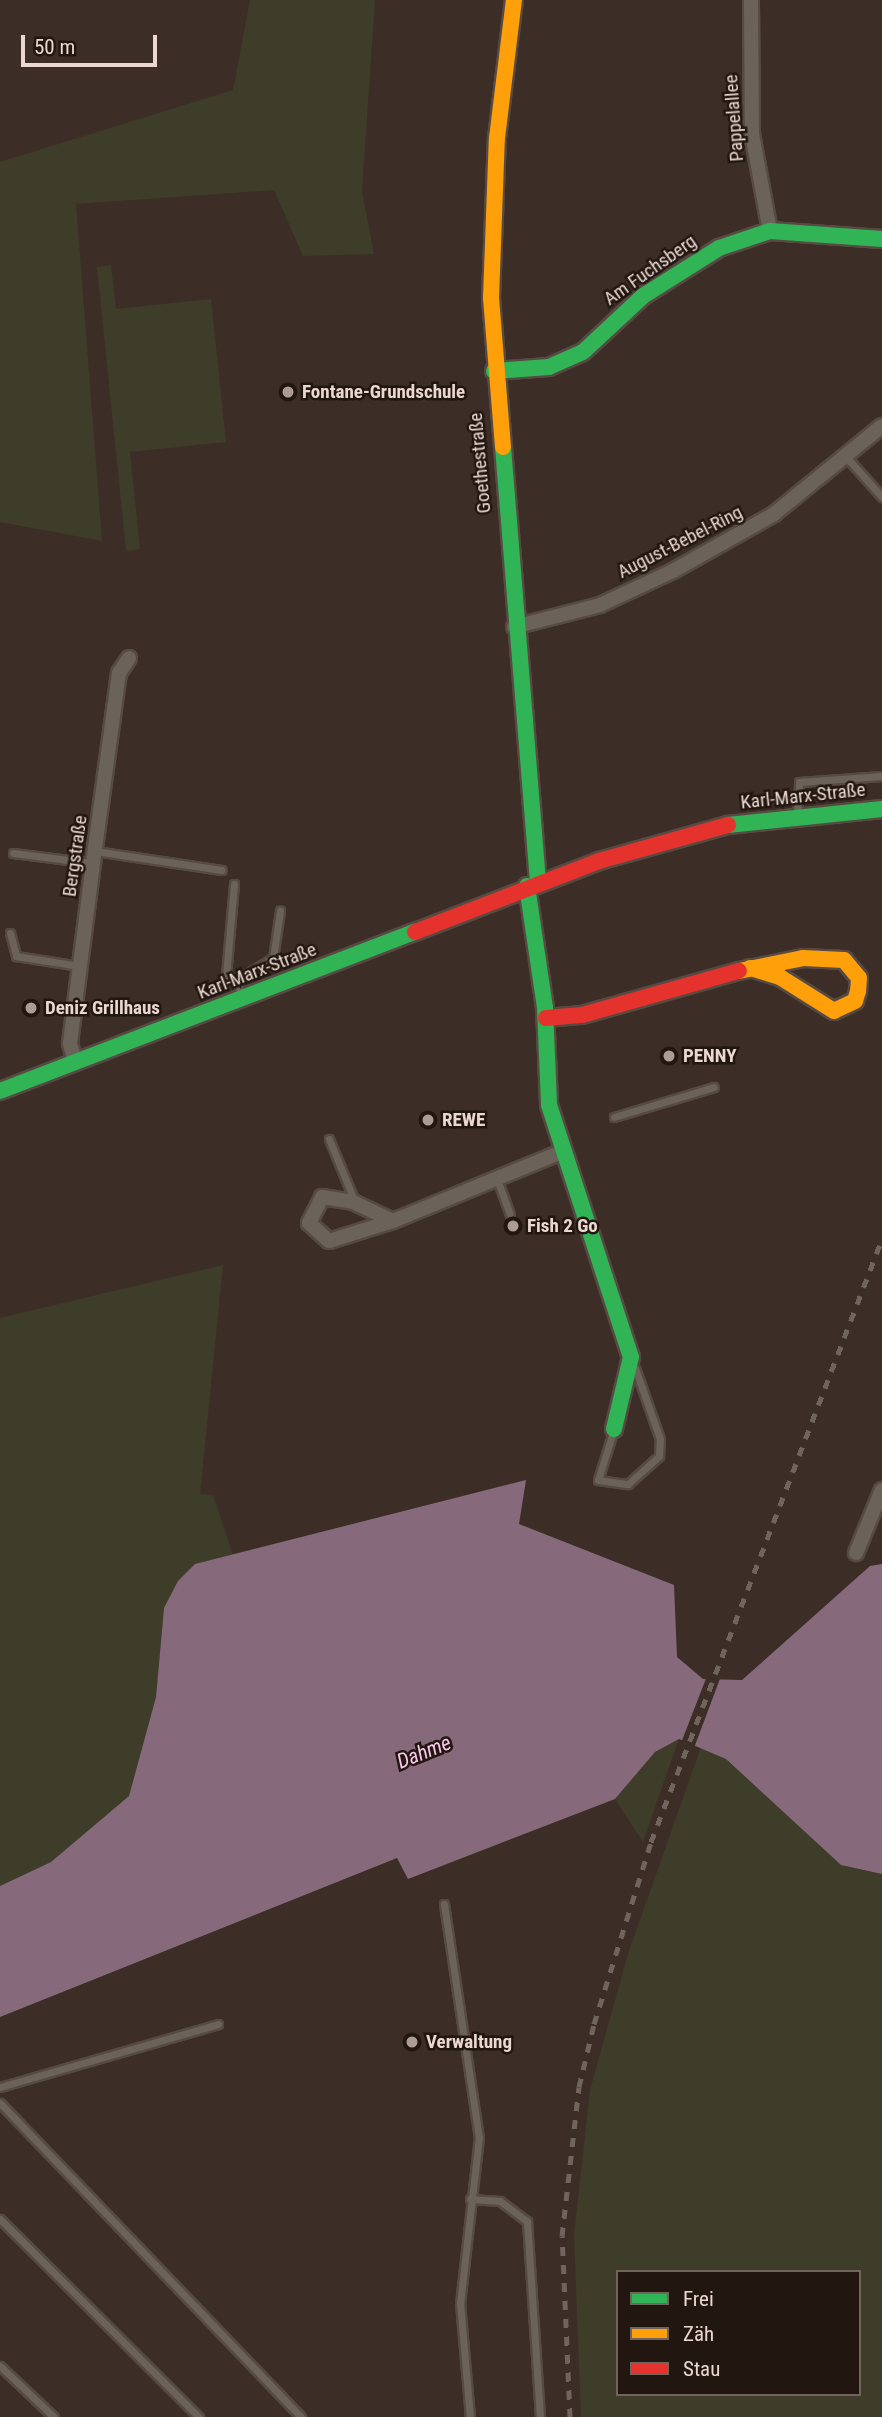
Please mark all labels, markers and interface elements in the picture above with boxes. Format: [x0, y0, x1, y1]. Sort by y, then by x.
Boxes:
scale bar [24, 21, 161, 65]
text: 50 m [34, 35, 75, 59]
street label: Pappelallee [720, 74, 748, 162]
street label: Am Fuchsberg [599, 230, 701, 310]
place label: Fontane-Grundschule [302, 381, 465, 403]
marker: Fontane-Grundschule [280, 384, 296, 400]
street label: Goethestraße [464, 412, 496, 514]
street label: August-Bebel-Ring [614, 501, 746, 583]
street label: Karl-Marx-Straße [739, 778, 867, 814]
street label: Bergstraße [58, 814, 92, 898]
street label: Karl-Marx-Straße [194, 938, 320, 1004]
place label: Deniz Grillhaus [45, 997, 160, 1019]
marker: Deniz Grillhaus [23, 1000, 39, 1016]
place label: PENNY [683, 1045, 736, 1067]
marker: PENNY [661, 1048, 677, 1064]
place label: REWE [442, 1109, 485, 1131]
marker: REWE [420, 1112, 436, 1128]
place label: Fish 2 Go [527, 1215, 598, 1237]
marker: Fish 2 Go [505, 1218, 521, 1234]
water label: Dahme [393, 1730, 455, 1774]
place label: Verwaltung [426, 2031, 512, 2053]
marker: Verwaltung [404, 2034, 420, 2050]
legend [616, 2270, 861, 2396]
text: Frei [683, 2287, 714, 2311]
text: Zäh [683, 2322, 714, 2346]
text: Stau [683, 2357, 720, 2381]

